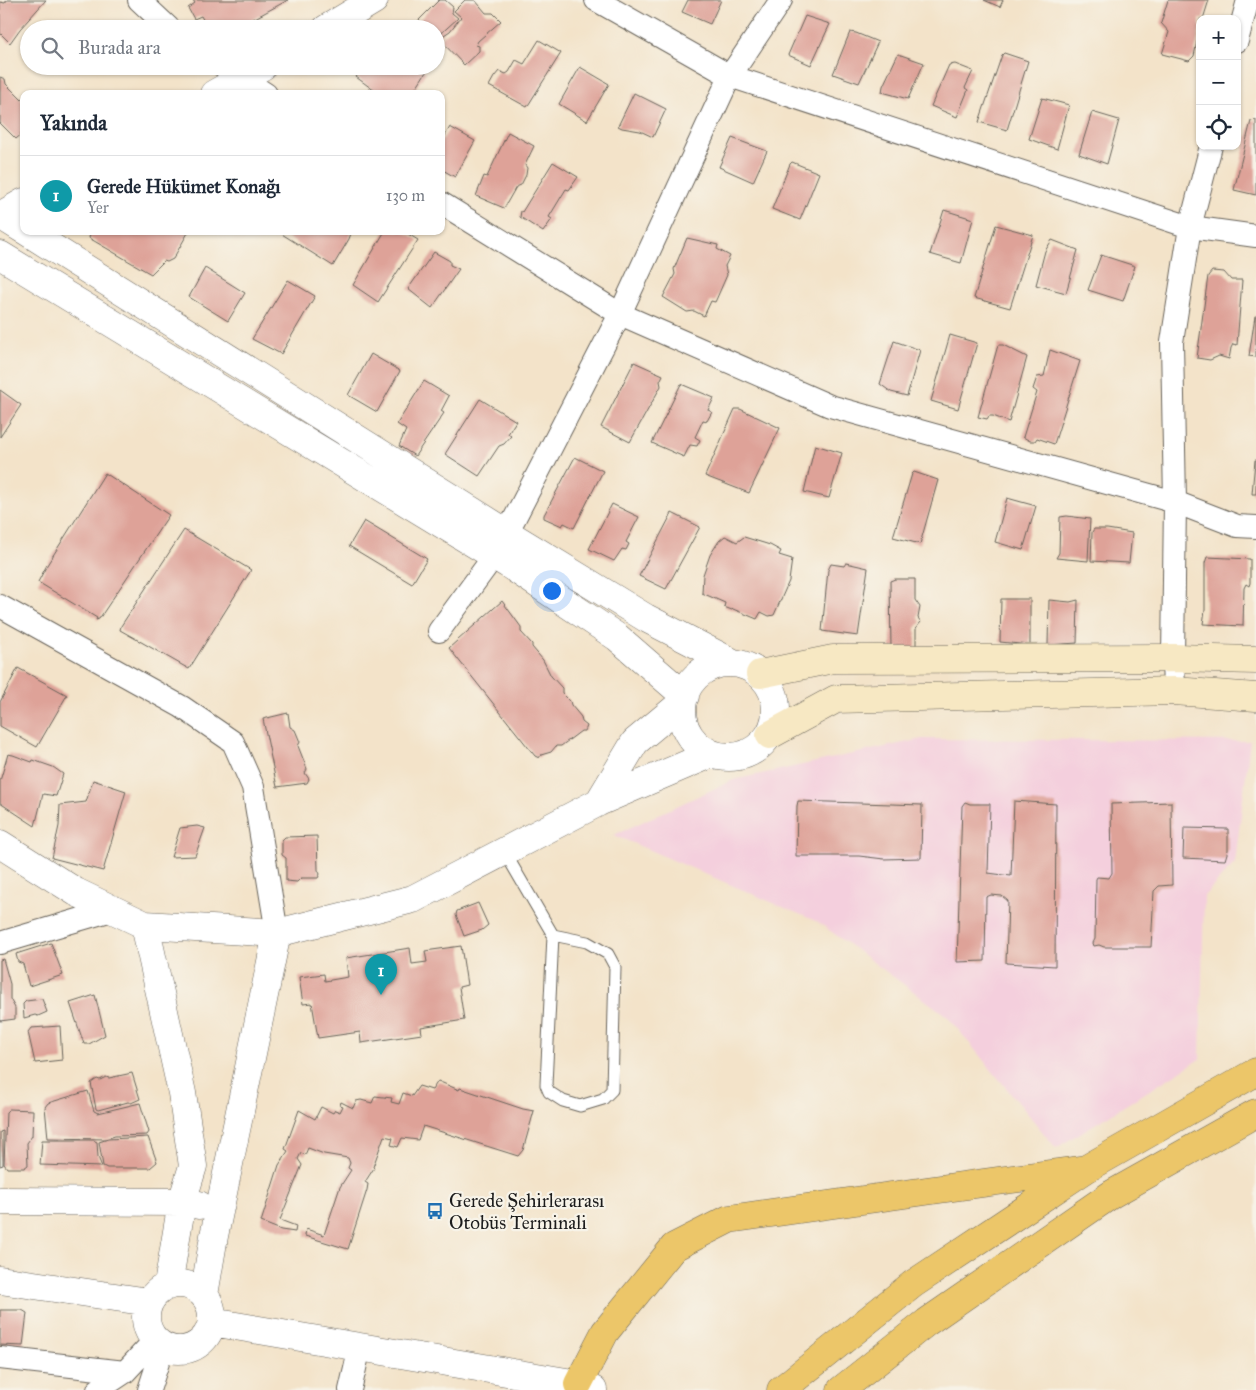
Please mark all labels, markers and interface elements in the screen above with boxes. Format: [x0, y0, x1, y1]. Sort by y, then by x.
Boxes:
map controls [1196, 15, 1241, 150]
button: + [1196, 15, 1241, 60]
search box [20, 20, 445, 75]
icon: search [38, 34, 66, 62]
text: Burada ara [78, 36, 161, 59]
button: − [1196, 60, 1241, 105]
button: locate [1196, 105, 1241, 150]
text: Yakında [40, 110, 107, 136]
text: Gerede Hükümet Konağı [87, 175, 281, 198]
text: 1 [53, 186, 59, 205]
text: 130 m [386, 186, 425, 205]
text: Yer [87, 198, 109, 217]
your location [539, 578, 565, 604]
pin: 1 [365, 954, 397, 995]
place label: Gerede Şehirlerarası Otobüs Terminali [449, 1189, 604, 1234]
bus stop icon: Gerede Şehirlerarası Otobüs Terminali [425, 1201, 445, 1221]

